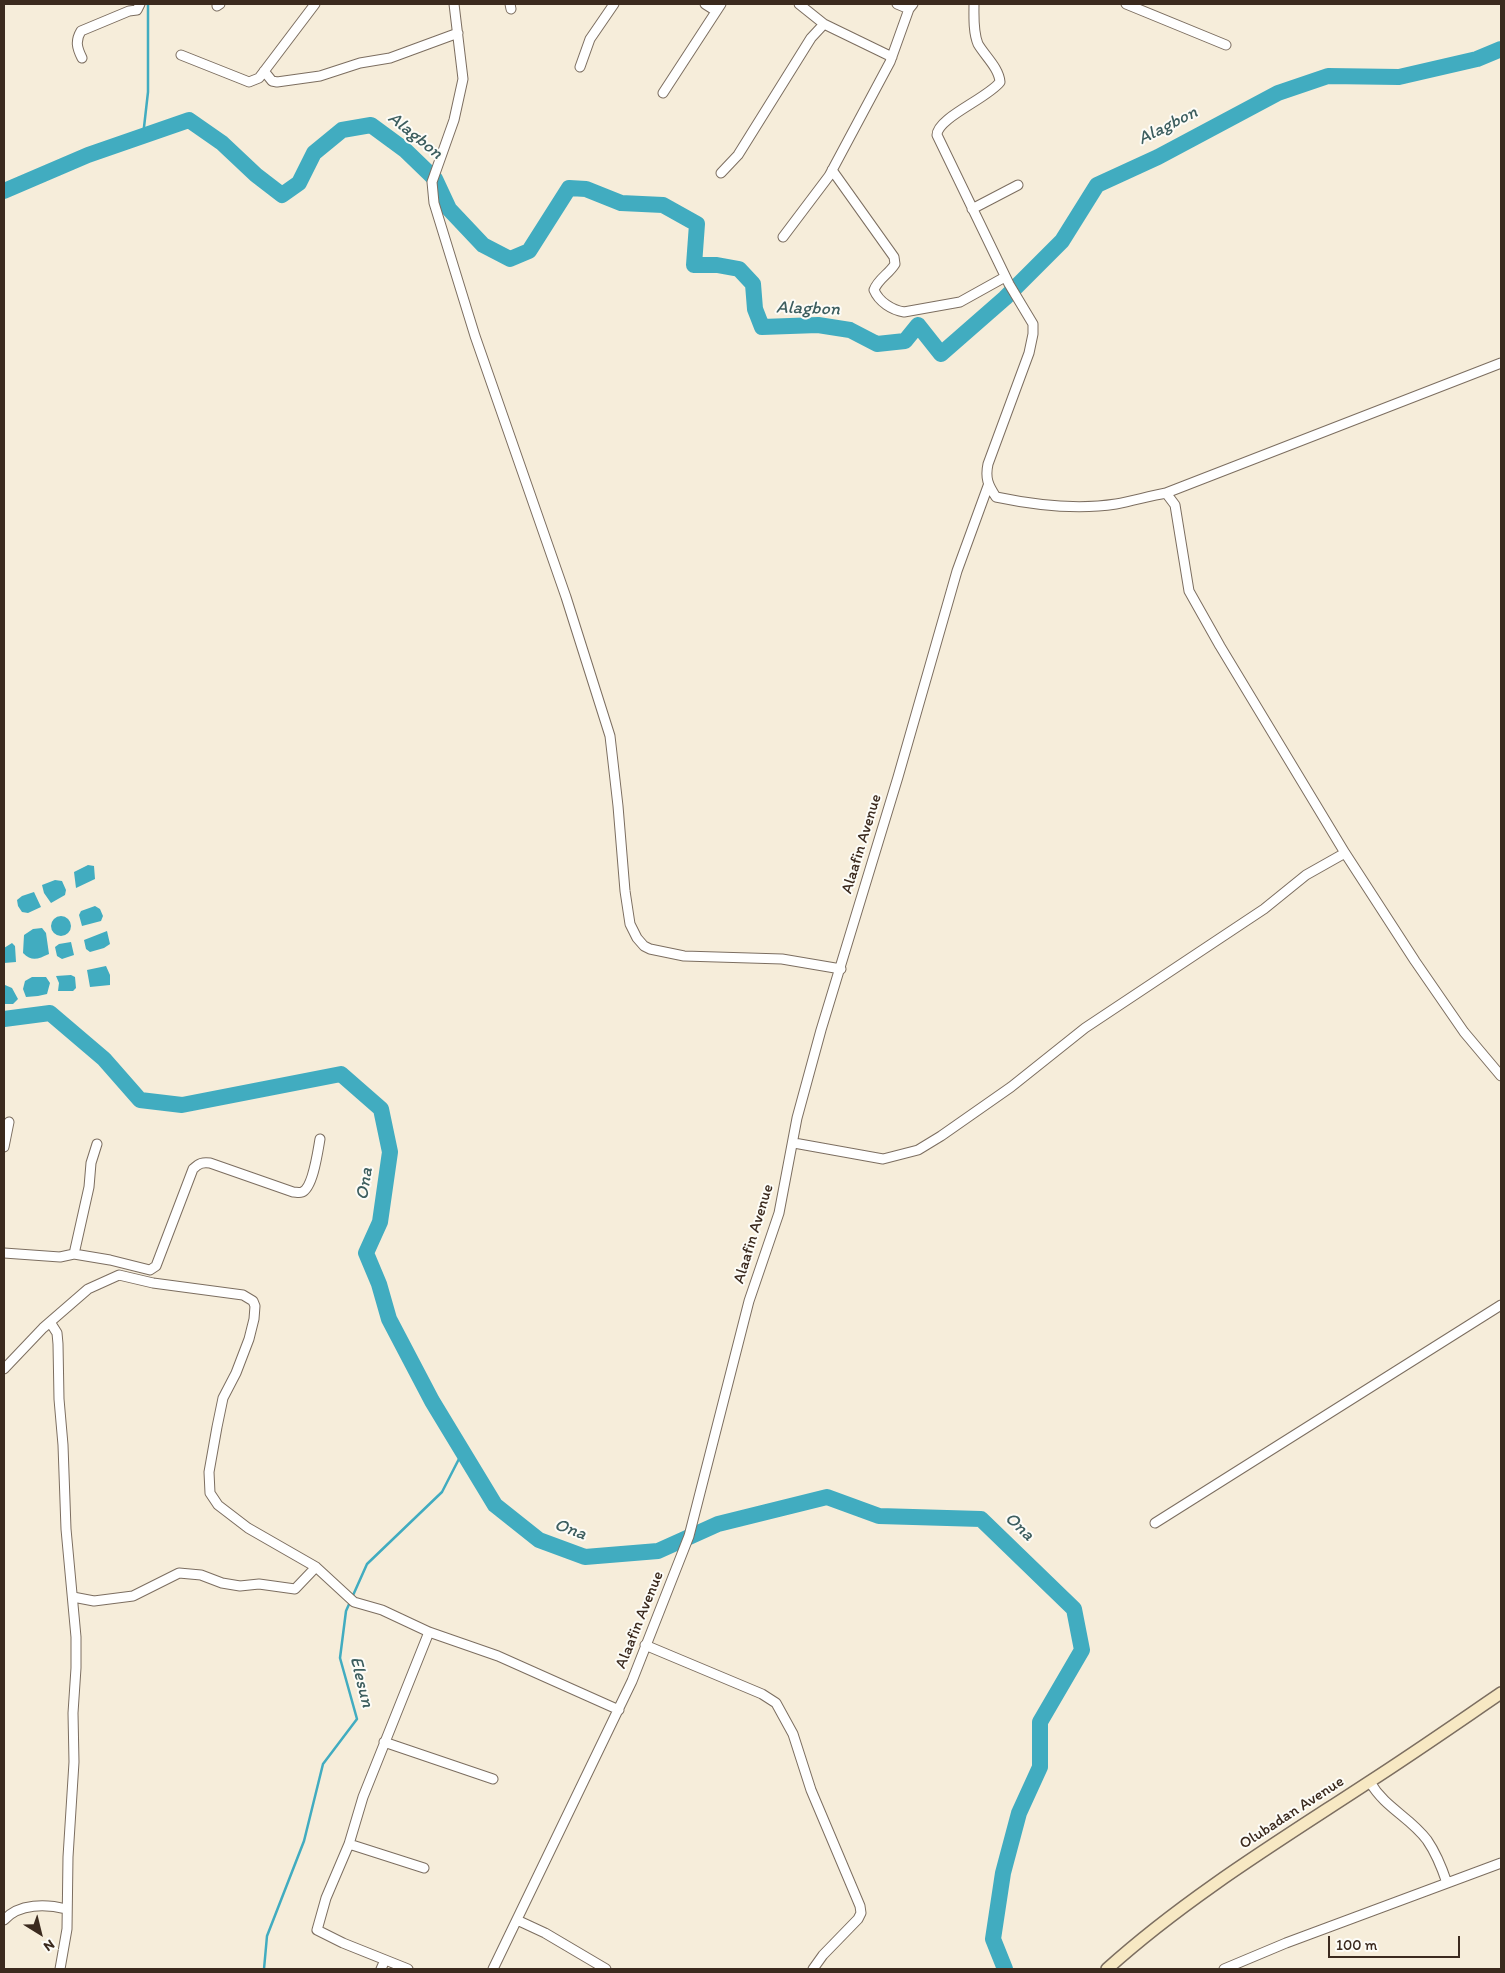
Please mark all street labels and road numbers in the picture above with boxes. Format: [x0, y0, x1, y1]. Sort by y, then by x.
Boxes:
street label: Alaafin Avenue [838, 792, 886, 896]
street label: Alaafin Avenue [730, 1182, 778, 1286]
street label: Alaafin Avenue [612, 1569, 668, 1671]
street label: Olubadan Avenue [1236, 1772, 1348, 1854]

